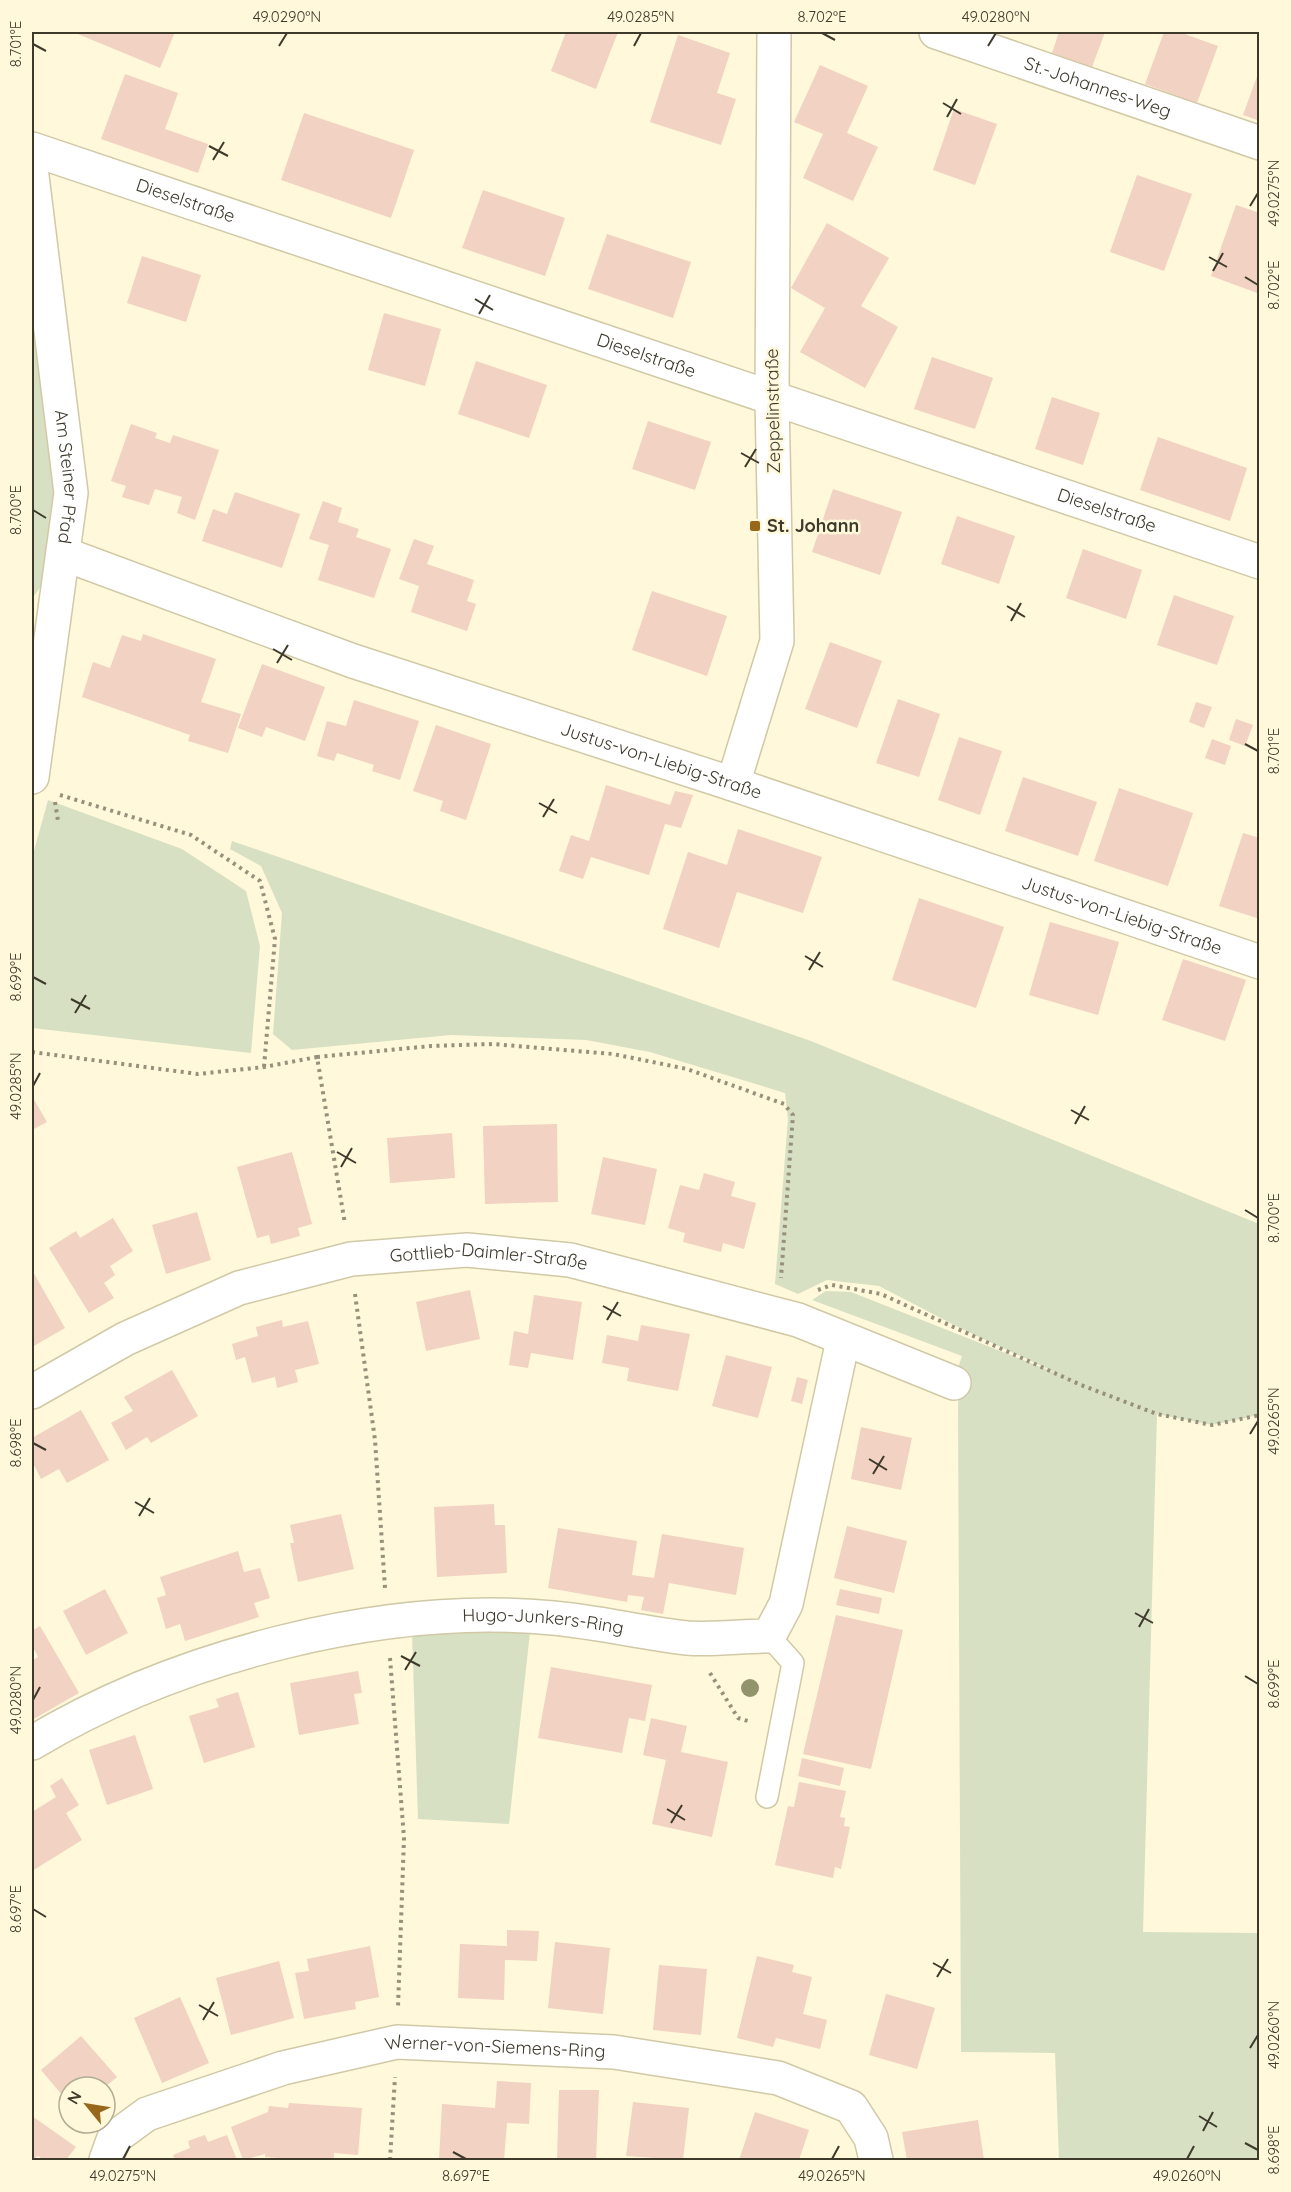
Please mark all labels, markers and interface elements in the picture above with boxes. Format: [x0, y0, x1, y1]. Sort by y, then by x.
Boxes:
text: 49.0290°N [253, 7, 321, 26]
text: 49.0285°N [607, 7, 675, 26]
text: 8.702°E [797, 7, 847, 26]
text: 49.0280°N [962, 7, 1030, 26]
text: 8.701°E [6, 21, 25, 67]
street label: St.-Johannes-Weg [1021, 51, 1174, 123]
text: 49.0275°N [1264, 160, 1283, 226]
street label: Dieselstraße [133, 173, 238, 227]
text: 8.702°E [1264, 260, 1283, 310]
street label: Dieselstraße [594, 328, 699, 382]
street label: Zeppelinstraße [760, 348, 785, 474]
street label: Am Steiner Pfad [50, 408, 83, 545]
street label: Dieselstraße [1054, 483, 1160, 537]
text: 8.700°E [6, 485, 25, 535]
place label: St. Johann [767, 514, 859, 537]
marker: St. Johann [748, 519, 762, 533]
street label: Justus-von-Liebig-Straße [558, 717, 765, 804]
text: 8.701°E [1264, 728, 1283, 774]
street label: Justus-von-Liebig-Straße [1019, 870, 1225, 959]
text: 8.699°E [6, 952, 25, 1002]
text: 49.0285°N [6, 1052, 25, 1120]
text: 8.700°E [1264, 1193, 1283, 1243]
street label: Gottlieb-Daimler-Straße [389, 1238, 590, 1275]
text: 49.0265°N [1264, 1387, 1283, 1455]
text: 8.698°E [6, 1419, 25, 1467]
street label: Hugo-Junkers-Ring [462, 1603, 626, 1639]
text: 8.699°E [1264, 1659, 1283, 1709]
text: 49.0280°N [6, 1666, 25, 1734]
text: 8.697°E [6, 1885, 25, 1933]
text: 49.0260°N [1264, 2001, 1283, 2069]
street label: Werner-von-Siemens-Ring [383, 2029, 606, 2063]
north arrow [57, 2075, 117, 2135]
text: N [62, 2087, 86, 2108]
text: 8.698°E [1264, 2126, 1283, 2174]
text: 49.0275°N [90, 2166, 156, 2185]
text: 8.697°E [442, 2166, 490, 2185]
text: 49.0265°N [798, 2166, 866, 2185]
text: 49.0260°N [1153, 2166, 1221, 2185]

